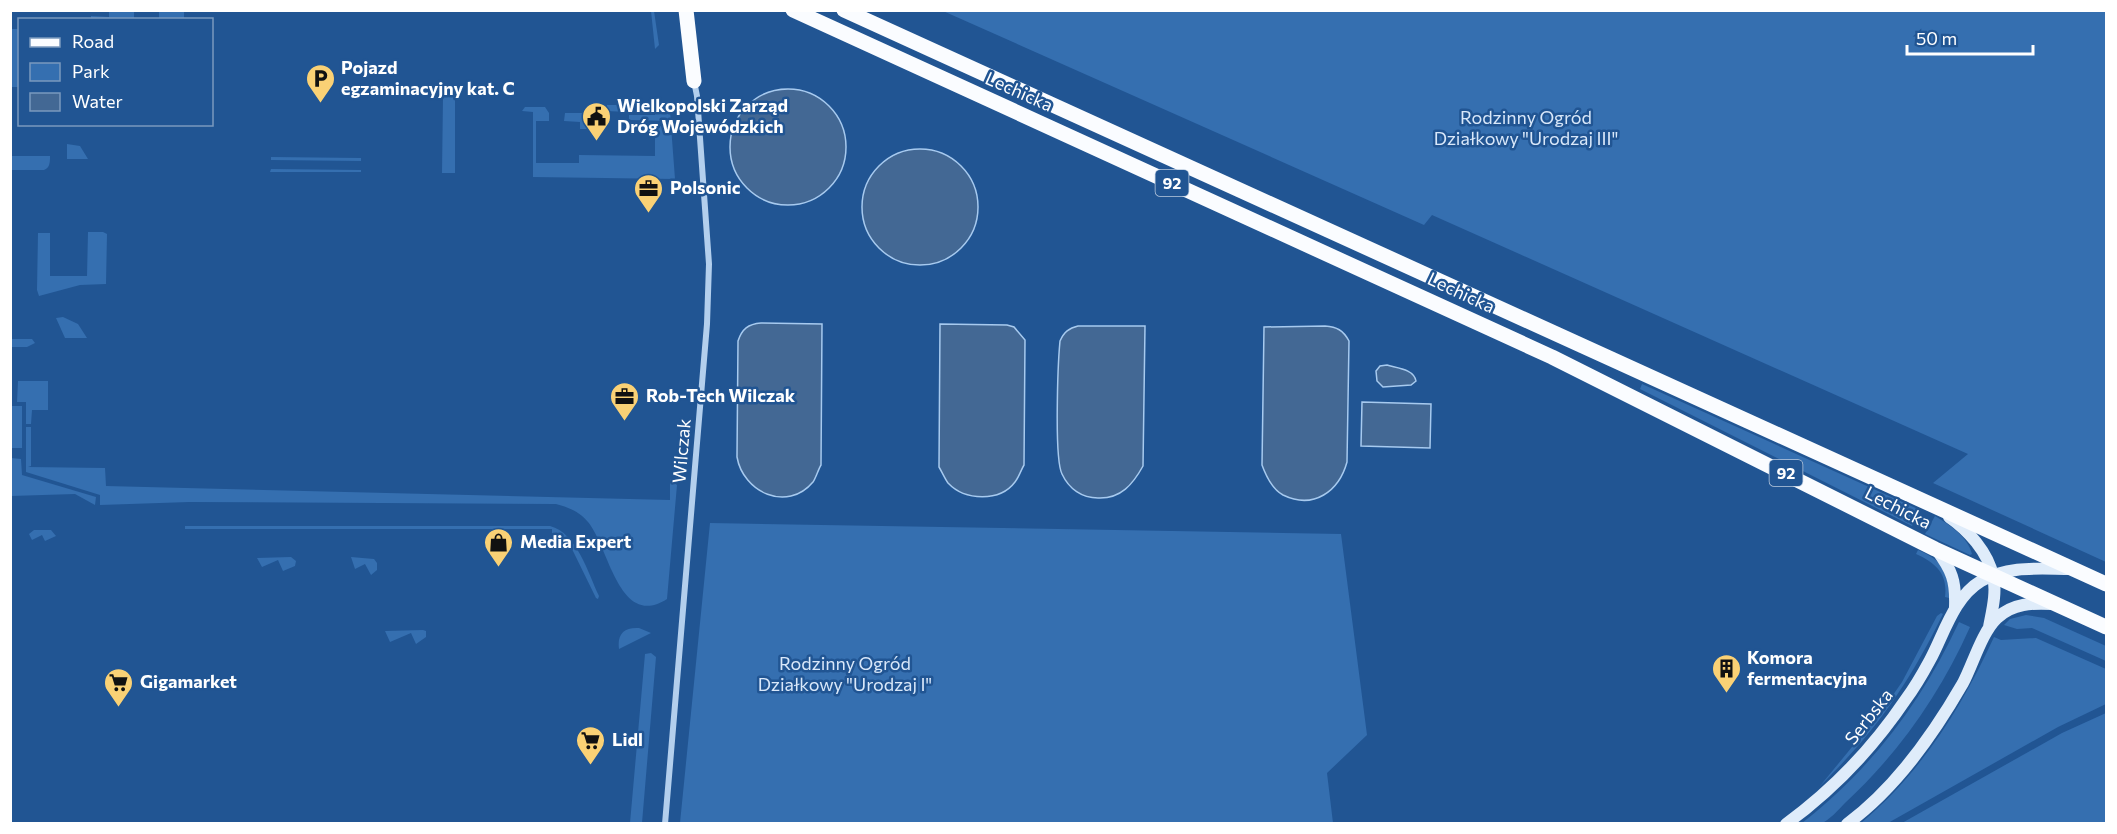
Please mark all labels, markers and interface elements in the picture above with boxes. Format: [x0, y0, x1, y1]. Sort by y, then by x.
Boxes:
legend [18, 18, 213, 126]
scale bar [1907, 18, 2033, 56]
text: 50 m [1916, 27, 1957, 49]
text: Road [72, 30, 114, 52]
place label: Pojazd egzaminacyjny kat. C [341, 56, 515, 99]
text: Park [72, 60, 110, 82]
parking icon: Pojazd egzaminacyjny kat. C [304, 62, 336, 104]
street label: Lechicka [982, 66, 1057, 116]
text: Water [72, 90, 123, 112]
place label: Wielkopolski Zarząd Dróg Wojewódzkich [617, 94, 788, 137]
public building icon: Wielkopolski Zarząd Dróg Wojewódzkich [580, 100, 612, 142]
park label: Rodzinny Ogród Działkowy "Urodzaj III" [1434, 106, 1618, 149]
road number: 92 [1156, 170, 1188, 196]
office icon: Polsonic [633, 172, 665, 214]
place label: Polsonic [670, 176, 741, 198]
street label: Lechicka [1424, 267, 1499, 317]
office icon: Rob-Tech Wilczak [609, 380, 641, 422]
place label: Rob-Tech Wilczak [646, 384, 796, 406]
street label: Wilczak [667, 418, 695, 484]
road number: 92 [1770, 460, 1802, 486]
street label: Lechicka [1862, 481, 1935, 533]
shop icon: Media Expert [483, 526, 515, 568]
place label: Media Expert [520, 530, 632, 552]
place label: Komora fermentacyjna [1747, 646, 1867, 689]
park label: Rodzinny Ogród Działkowy "Urodzaj I" [758, 652, 932, 695]
building icon: Komora fermentacyjna [1710, 652, 1742, 694]
supermarket icon: Gigamarket [103, 666, 135, 708]
place label: Gigamarket [140, 670, 237, 692]
street label: Serbska [1840, 684, 1897, 749]
supermarket icon: Lidl [575, 724, 607, 766]
place label: Lidl [612, 728, 643, 750]

